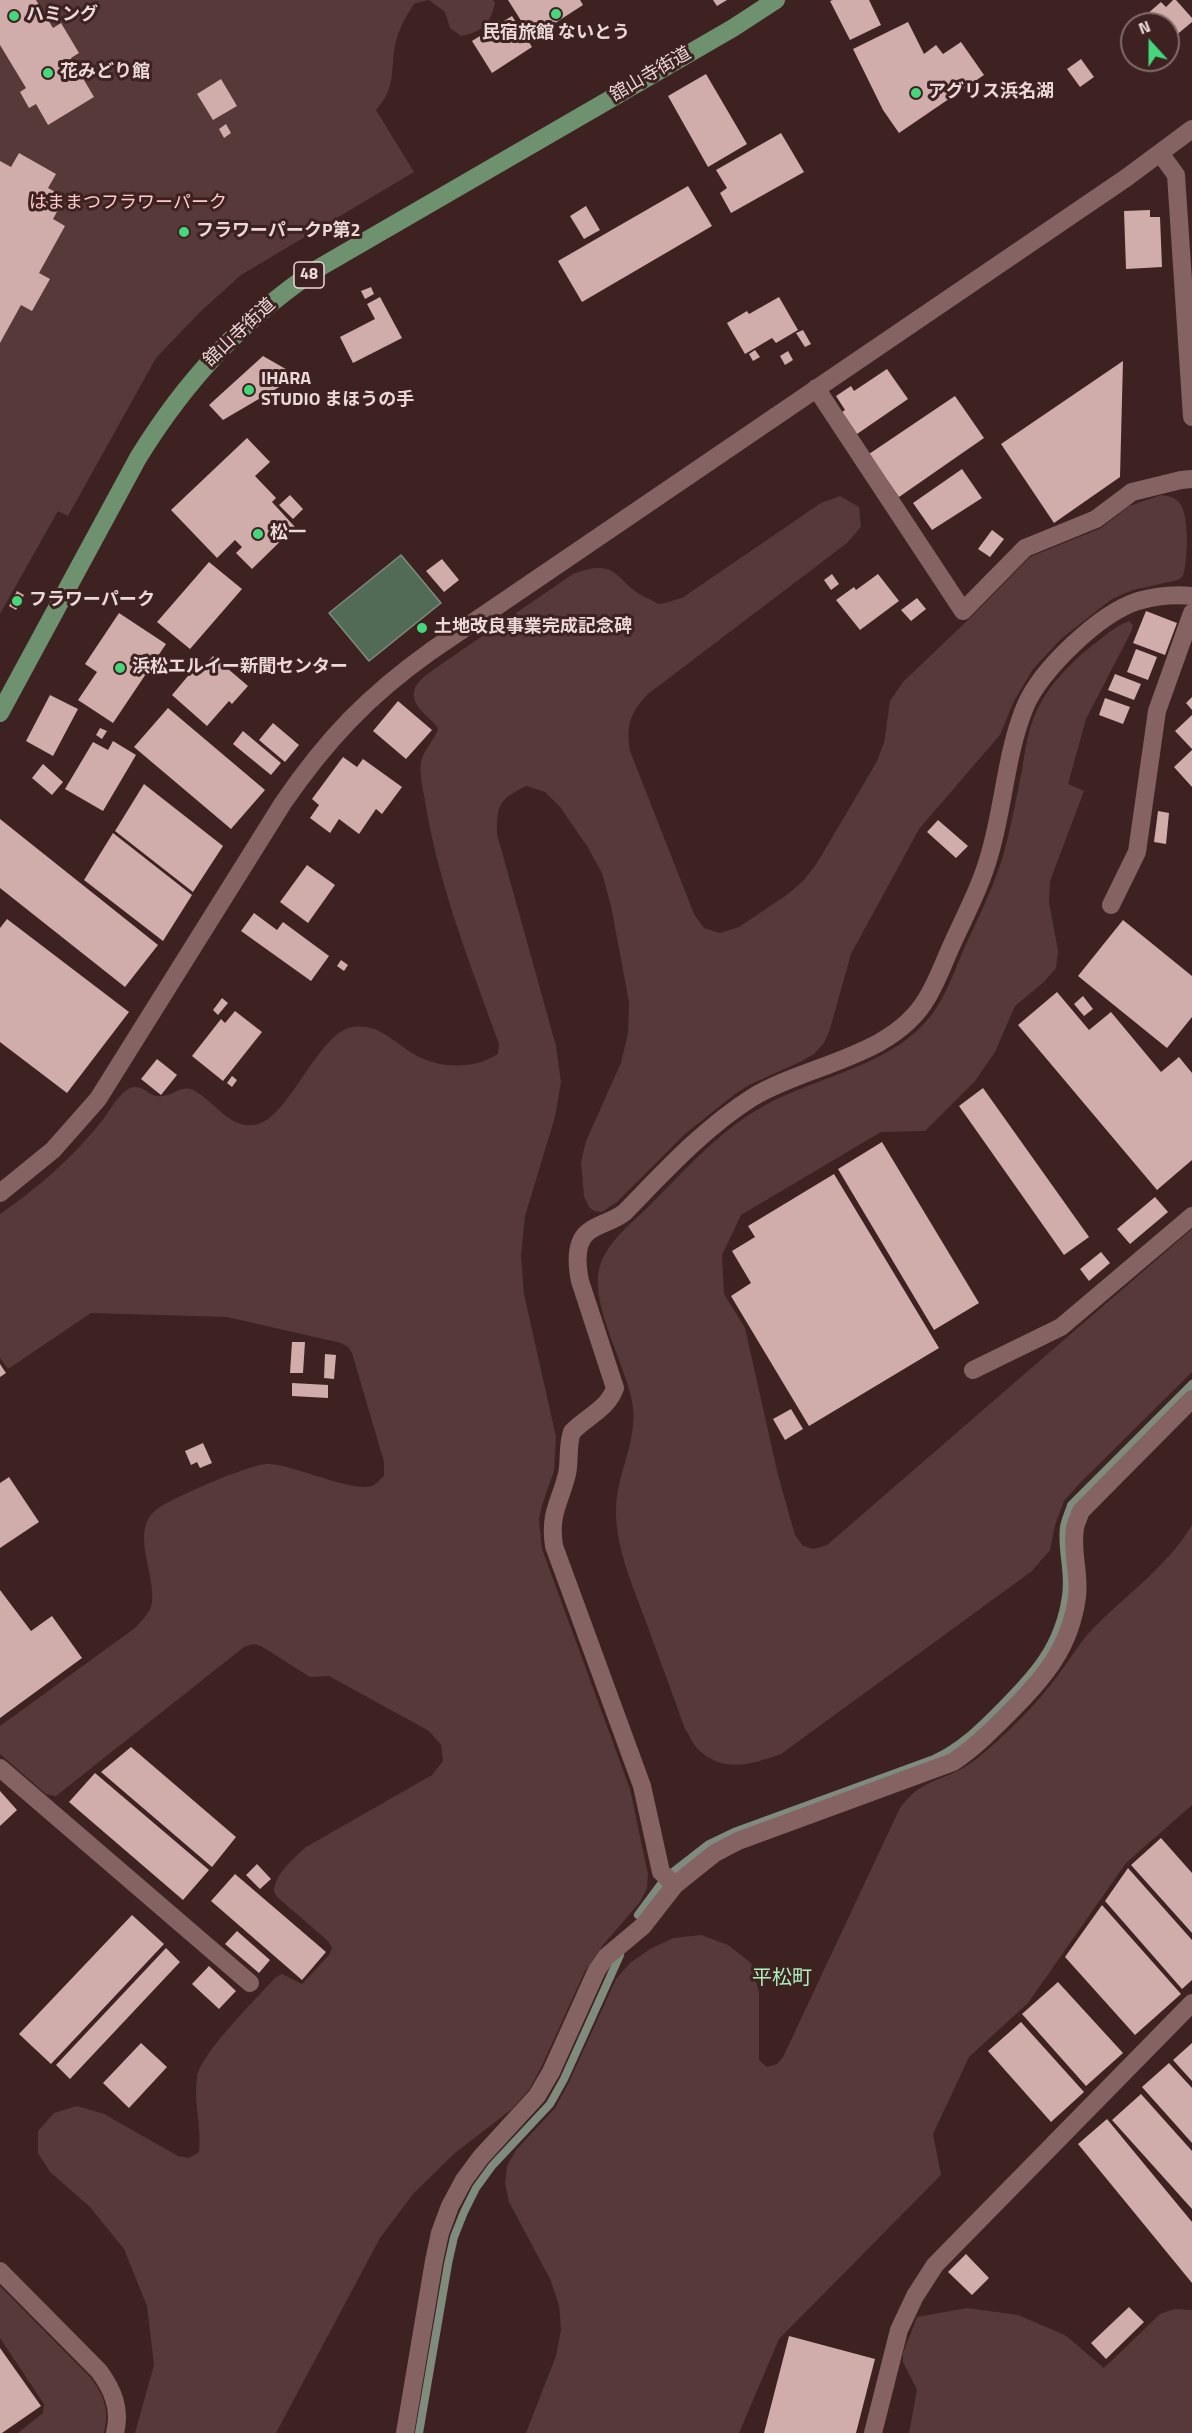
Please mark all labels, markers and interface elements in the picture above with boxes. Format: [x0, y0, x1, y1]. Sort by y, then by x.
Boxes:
place label: ハミング [26, 5, 98, 27]
marker: 民宿旅館 ないとう [549, 7, 563, 21]
marker: ハミング [7, 9, 21, 23]
north arrow [1120, 12, 1180, 72]
text: N [1135, 14, 1154, 40]
place label: 民宿旅館 ないとう [482, 23, 630, 45]
street label: 舘山寺街道 [607, 43, 695, 107]
place label: 花みどり館 [60, 62, 150, 84]
marker: 花みどり館 [41, 66, 55, 80]
place label: アグリス浜名湖 [928, 82, 1054, 104]
marker: アグリス浜名湖 [909, 86, 923, 100]
park label: はままつフラワーパーク [29, 193, 227, 215]
place label: フラワーパークP第2 [196, 221, 361, 243]
marker: フラワーパークP第2 [177, 225, 191, 239]
road number: 48 [294, 262, 324, 288]
street label: 舘山寺街道 [200, 294, 280, 372]
place label: IHARA STUDIO まほうの手 [261, 369, 414, 412]
marker: IHARA STUDIO まほうの手 [242, 383, 256, 397]
place label: 松一 [270, 523, 306, 545]
marker: 松一 [251, 527, 265, 541]
place label: フラワーパーク [29, 590, 155, 612]
marker: フラワーパーク [10, 594, 24, 608]
place label: 土地改良事業完成記念碑 [434, 617, 632, 639]
marker: 土地改良事業完成記念碑 [415, 621, 429, 635]
place label: 浜松エルイー新聞センター [132, 657, 348, 679]
marker: 浜松エルイー新聞センター [113, 661, 127, 675]
district label: 平松町 [752, 1967, 812, 1991]

